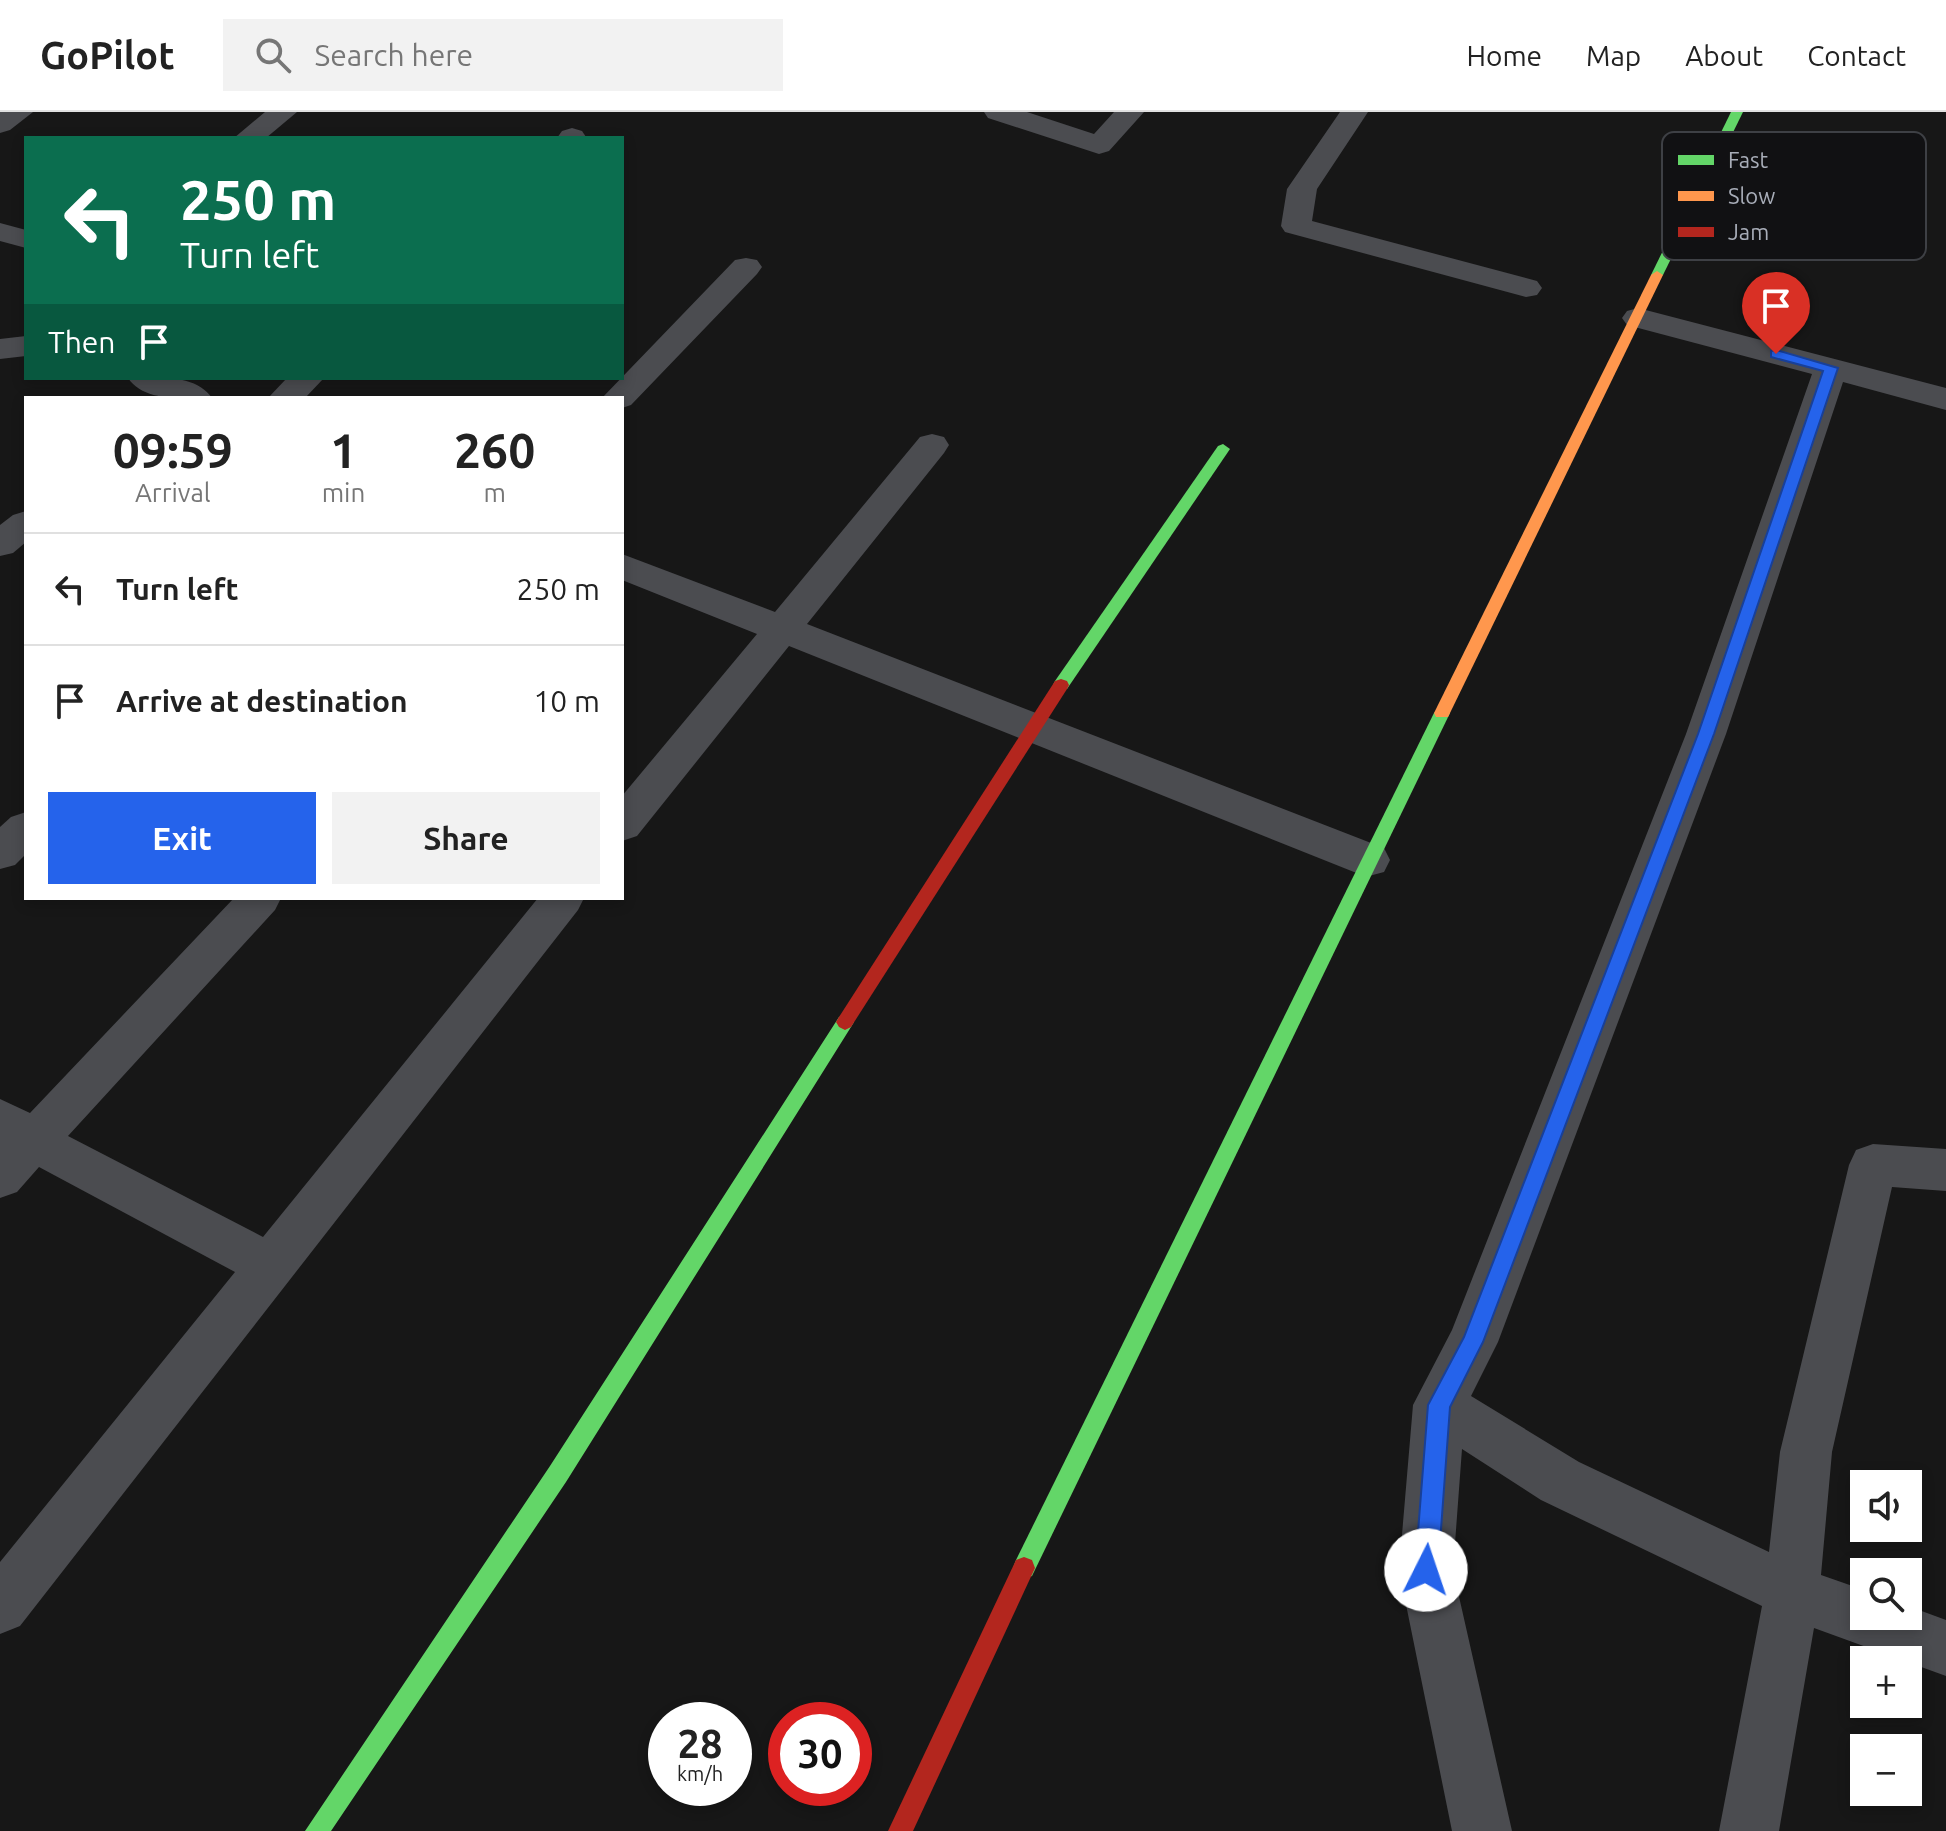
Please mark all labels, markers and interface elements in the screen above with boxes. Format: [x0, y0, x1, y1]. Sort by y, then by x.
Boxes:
search box [223, 19, 783, 91]
icon: search [251, 33, 295, 77]
text: GoPilot [40, 34, 175, 76]
text: Search here [315, 38, 473, 72]
text: Home [1467, 40, 1542, 71]
text: Map [1586, 40, 1641, 71]
text: About [1685, 40, 1763, 71]
text: Contact [1807, 40, 1906, 71]
legend [1662, 132, 1926, 260]
text: Fast [1728, 147, 1769, 172]
icon: left [48, 168, 152, 272]
text: 250 m [180, 168, 336, 231]
text: Slow [1728, 183, 1775, 208]
text: Jam [1728, 219, 1769, 244]
text: Turn left [180, 234, 319, 275]
pin [1742, 272, 1810, 354]
icon: arrive [1754, 284, 1798, 328]
icon: arrive [132, 320, 176, 364]
text: Then [48, 325, 116, 359]
text: 09:59 [113, 423, 233, 477]
text: 1 [330, 423, 357, 477]
text: 260 [454, 423, 535, 477]
text: Arrival [135, 478, 211, 507]
text: min [322, 478, 365, 507]
text: m [483, 478, 506, 507]
icon: left [48, 567, 92, 611]
text: Turn left [116, 572, 238, 606]
text: 250 m [516, 572, 600, 606]
icon: arrive [48, 679, 92, 723]
text: Arrive at destination [116, 684, 408, 718]
text: 10 m [533, 684, 600, 718]
button: Exit [48, 792, 316, 884]
button: Share [332, 792, 600, 884]
map controls [1850, 1470, 1922, 1806]
button: sound [1850, 1470, 1922, 1542]
position arrow [1384, 1528, 1468, 1612]
button: search [1850, 1558, 1922, 1630]
button: + [1850, 1646, 1922, 1718]
speed limit sign: 30 [768, 1702, 872, 1806]
text: 28 [677, 1721, 723, 1766]
button: − [1850, 1734, 1922, 1806]
text: km/h [677, 1762, 723, 1785]

